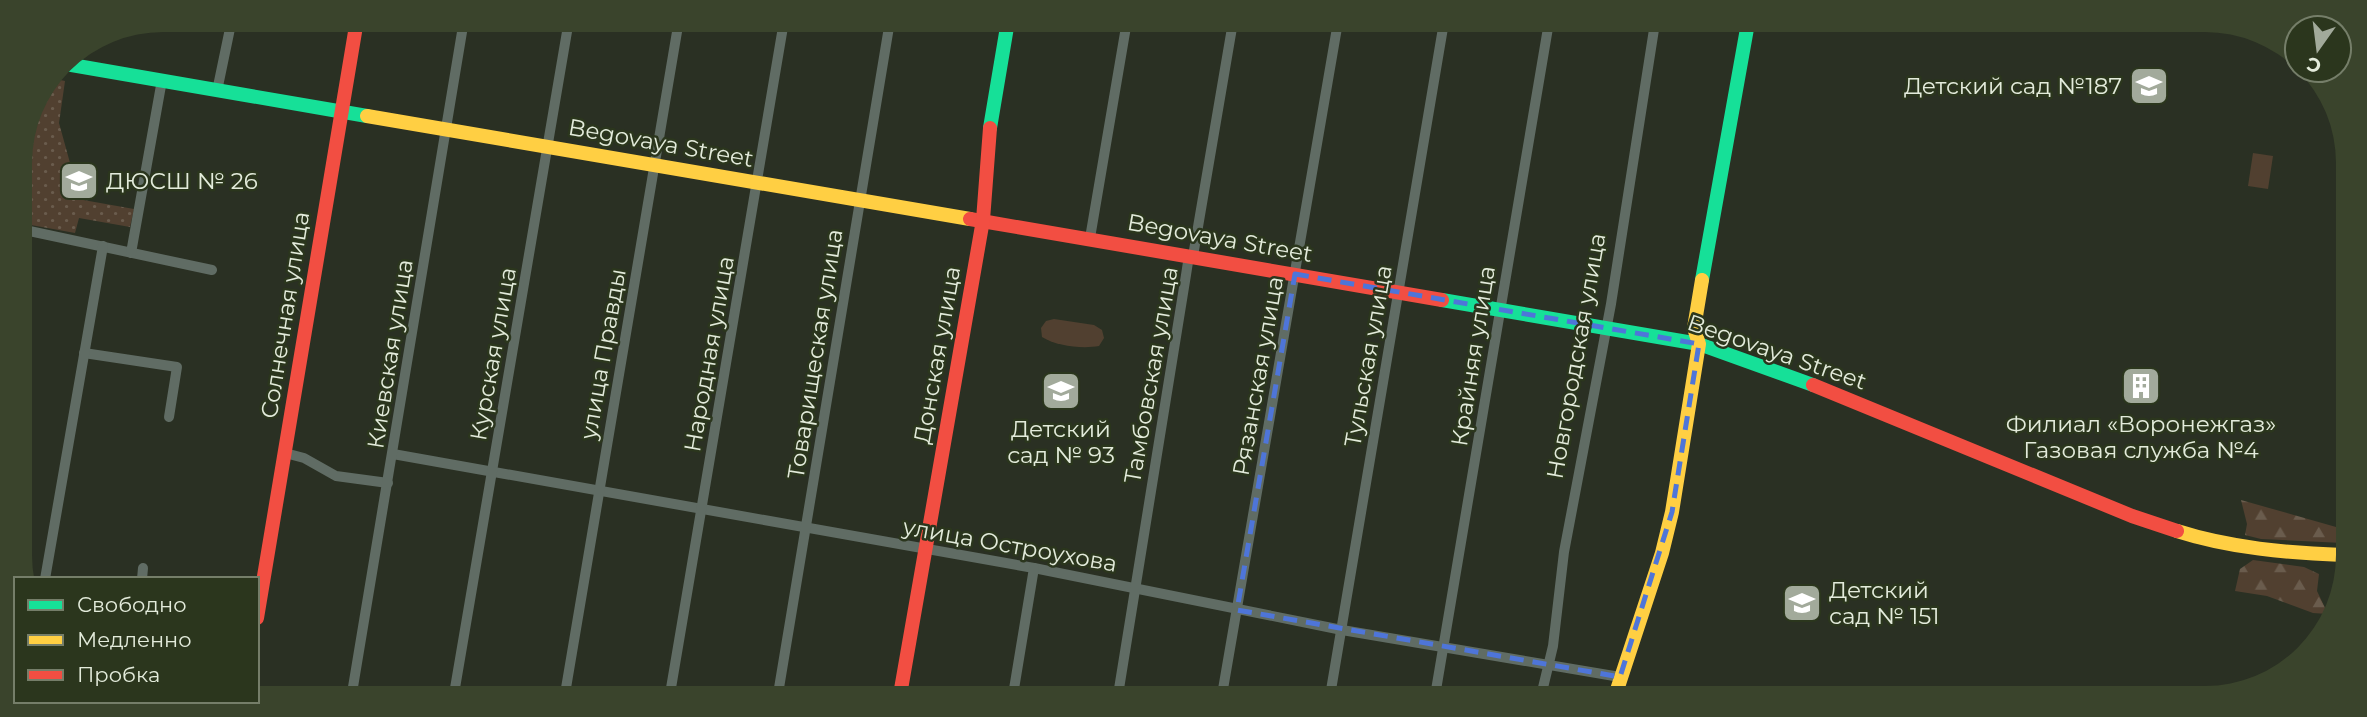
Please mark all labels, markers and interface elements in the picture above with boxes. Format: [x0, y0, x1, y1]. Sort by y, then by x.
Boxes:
north arrow [2283, 14, 2353, 84]
text: С [2304, 52, 2323, 78]
school or university icon: Детский сад №187 [2128, 65, 2170, 107]
place label: Детский сад №187 [1904, 72, 2122, 100]
street label: Begovaya Street [566, 113, 756, 173]
school or university icon: ДЮСШ № 26 [58, 160, 100, 202]
place label: ДЮСШ № 26 [106, 167, 258, 195]
street label: Begovaya Street [1125, 208, 1315, 268]
street label: Солнечная улица [255, 209, 315, 421]
street label: Товарищеская улица [781, 227, 849, 481]
street label: Новгородская улица [1541, 231, 1611, 481]
street label: Народная улица [678, 254, 740, 454]
street label: Киевская улица [361, 257, 419, 451]
street label: Тульская улица [1338, 263, 1398, 449]
street label: Донская улица [908, 264, 966, 446]
street label: Крайняя улица [1445, 264, 1501, 448]
street label: Курская улица [464, 265, 522, 443]
street label: Тамбовская улица [1118, 265, 1184, 485]
street label: улица Правды [574, 266, 632, 443]
street label: Рязанская улица [1227, 274, 1289, 478]
street label: Begovaya Street [1684, 308, 1870, 396]
building icon: Филиал «Воронежгаз» Газовая служба №4 [2120, 365, 2162, 407]
school or university icon: Детский сад № 93 [1040, 370, 1082, 412]
place label: Филиал «Воронежгаз» Газовая служба №4 [2006, 410, 2276, 464]
place label: Детский сад № 93 [1007, 415, 1115, 469]
street label: улица Остроухова [900, 512, 1119, 578]
place label: Детский сад № 151 [1829, 576, 1940, 630]
legend [14, 577, 259, 703]
school or university icon: Детский сад № 151 [1781, 582, 1823, 624]
text: Свободно [77, 592, 187, 617]
text: Медленно [77, 627, 192, 652]
text: Пробка [77, 662, 160, 687]

